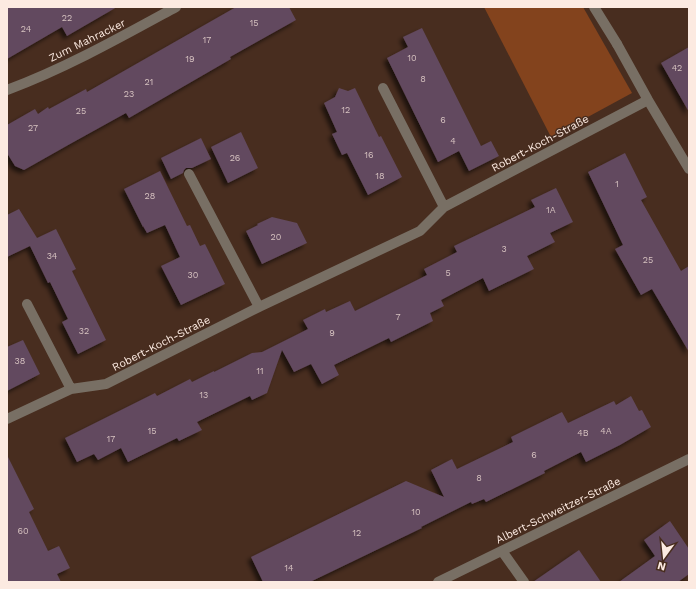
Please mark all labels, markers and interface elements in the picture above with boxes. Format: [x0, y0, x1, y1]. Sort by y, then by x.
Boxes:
house number: 22 [62, 13, 72, 23]
street label: Zum Mahracker [47, 16, 128, 65]
house number: 15 [250, 18, 258, 28]
house number: 24 [21, 24, 32, 34]
house number: 17 [203, 35, 211, 45]
house number: 10 [407, 53, 417, 63]
house number: 19 [185, 54, 195, 64]
house number: 42 [672, 63, 682, 73]
house number: 8 [420, 74, 426, 84]
house number: 21 [145, 77, 153, 87]
house number: 23 [124, 89, 134, 99]
house number: 12 [342, 105, 350, 115]
house number: 25 [76, 106, 86, 116]
street label: Robert-Koch-Straße [489, 112, 591, 175]
house number: 6 [440, 115, 446, 125]
house number: 27 [28, 123, 38, 133]
house number: 4 [450, 136, 456, 146]
house number: 16 [365, 150, 373, 160]
house number: 26 [230, 153, 240, 163]
house number: 18 [375, 171, 385, 181]
house number: 1 [615, 179, 619, 189]
house number: 28 [145, 191, 155, 201]
house number: 1A [546, 205, 556, 215]
house number: 20 [271, 232, 282, 242]
house number: 3 [501, 244, 507, 254]
house number: 34 [47, 251, 58, 261]
house number: 25 [643, 255, 653, 265]
house number: 5 [445, 268, 451, 278]
house number: 30 [188, 270, 199, 280]
house number: 7 [395, 312, 401, 322]
street label: Robert-Koch-Straße [110, 313, 212, 374]
house number: 32 [79, 326, 89, 336]
house number: 9 [329, 328, 335, 338]
house number: 38 [15, 356, 25, 366]
house number: 11 [256, 366, 264, 376]
house number: 13 [200, 390, 208, 400]
house number: 15 [148, 426, 156, 436]
house number: 4A [600, 426, 612, 436]
house number: 4B [577, 428, 589, 438]
house number: 17 [107, 434, 115, 444]
house number: 6 [531, 450, 537, 460]
house number: 8 [476, 473, 482, 483]
street label: Albert-Schweitzer-Straße [494, 475, 623, 546]
house number: 10 [411, 507, 421, 517]
house number: 60 [17, 526, 29, 536]
house number: 12 [353, 528, 361, 538]
north arrow [644, 537, 684, 577]
text: N [656, 559, 667, 574]
house number: 14 [284, 563, 294, 573]

